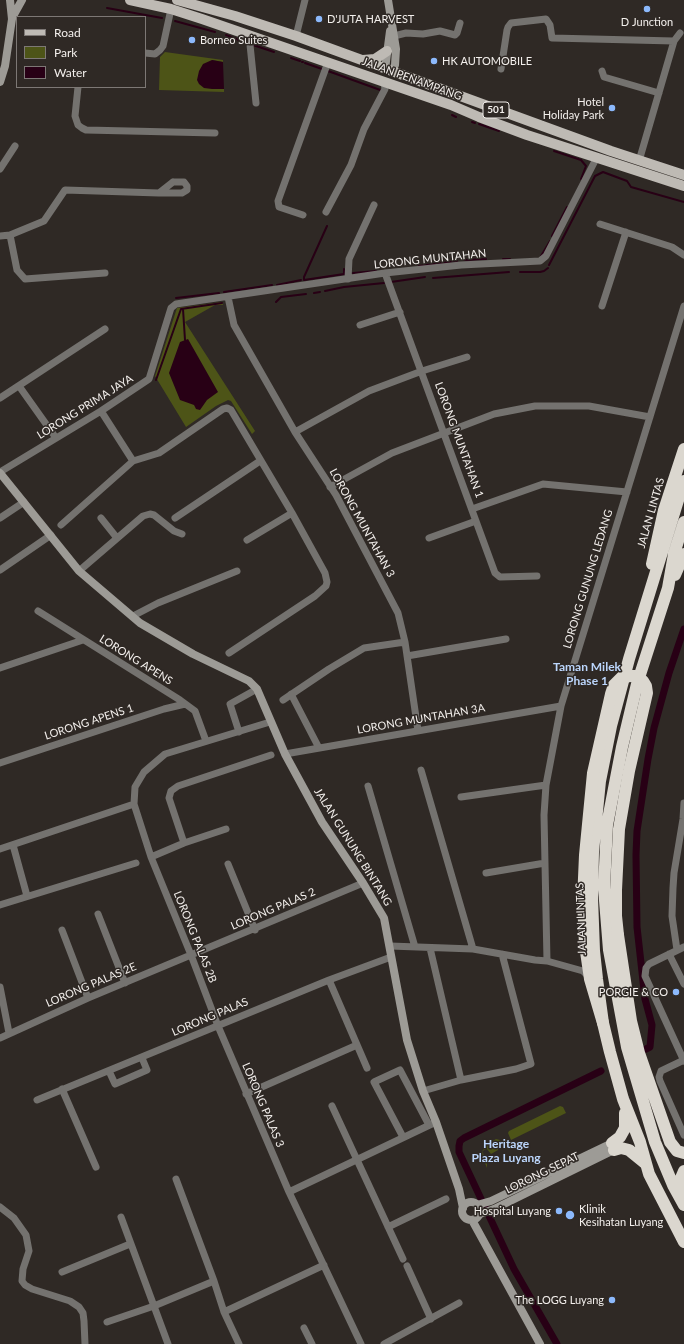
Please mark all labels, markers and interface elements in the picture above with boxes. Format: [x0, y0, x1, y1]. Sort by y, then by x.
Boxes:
marker: D Junction [642, 4, 652, 14]
place label: D'JUTA HARVEST [327, 12, 414, 26]
marker: D'JUTA HARVEST [314, 14, 324, 24]
place label: D Junction [621, 15, 673, 29]
legend [16, 16, 146, 88]
text: Road [54, 25, 81, 40]
place label: Borneo Suites [200, 33, 267, 47]
marker: Borneo Suites [187, 35, 197, 45]
text: Park [54, 45, 77, 60]
place label: HK AUTOMOBILE [442, 54, 532, 68]
street label: JALAN PENAMPANG [360, 55, 464, 103]
marker: HK AUTOMOBILE [429, 56, 439, 66]
text: Water [54, 65, 87, 80]
place label: Hotel Holiday Park [543, 95, 604, 121]
road number: 501 [483, 102, 509, 118]
marker: Hotel Holiday Park [607, 103, 617, 113]
street label: LORONG MUNTAHAN [373, 247, 487, 271]
street label: LORONG PRIMA JAYA [35, 372, 135, 442]
street label: LORONG MUNTAHAN 1 [432, 380, 486, 500]
street label: LORONG MUNTAHAN 3 [327, 466, 397, 580]
street label: JALAN LINTAS [635, 476, 667, 550]
street label: LORONG GUNUNG LEDANG [561, 508, 615, 650]
street label: LORONG APENS [97, 632, 175, 688]
district label: Taman Milek Phase 1 [553, 660, 621, 688]
street label: LORONG APENS 1 [43, 701, 135, 743]
street label: LORONG MUNTAHAN 3A [356, 701, 486, 737]
street label: JALAN GUNUNG BINTANG [311, 786, 395, 908]
street label: JALAN LINTAS [573, 883, 589, 955]
street label: LORONG PALAS 2 [229, 885, 317, 933]
street label: LORONG PALAS 2B [171, 889, 219, 985]
street label: LORONG PALAS 2E [44, 960, 138, 1010]
place label: PORGIE & CO [599, 985, 668, 999]
marker: PORGIE & CO [671, 987, 681, 997]
street label: LORONG PALAS [170, 995, 250, 1039]
street label: LORONG PALAS 3 [239, 1061, 287, 1149]
district label: Heritage Plaza Luyang [471, 1137, 541, 1165]
street label: LORONG SEPAT [503, 1149, 581, 1197]
place label: Klinik Kesihatan Luyang [579, 1202, 663, 1228]
place label: Hospital Luyang [474, 1204, 551, 1218]
marker: Hospital Luyang [554, 1206, 564, 1216]
marker: Klinik Kesihatan Luyang [564, 1209, 576, 1221]
place label: The LOGG Luyang [516, 1293, 604, 1307]
marker: The LOGG Luyang [607, 1295, 617, 1305]

